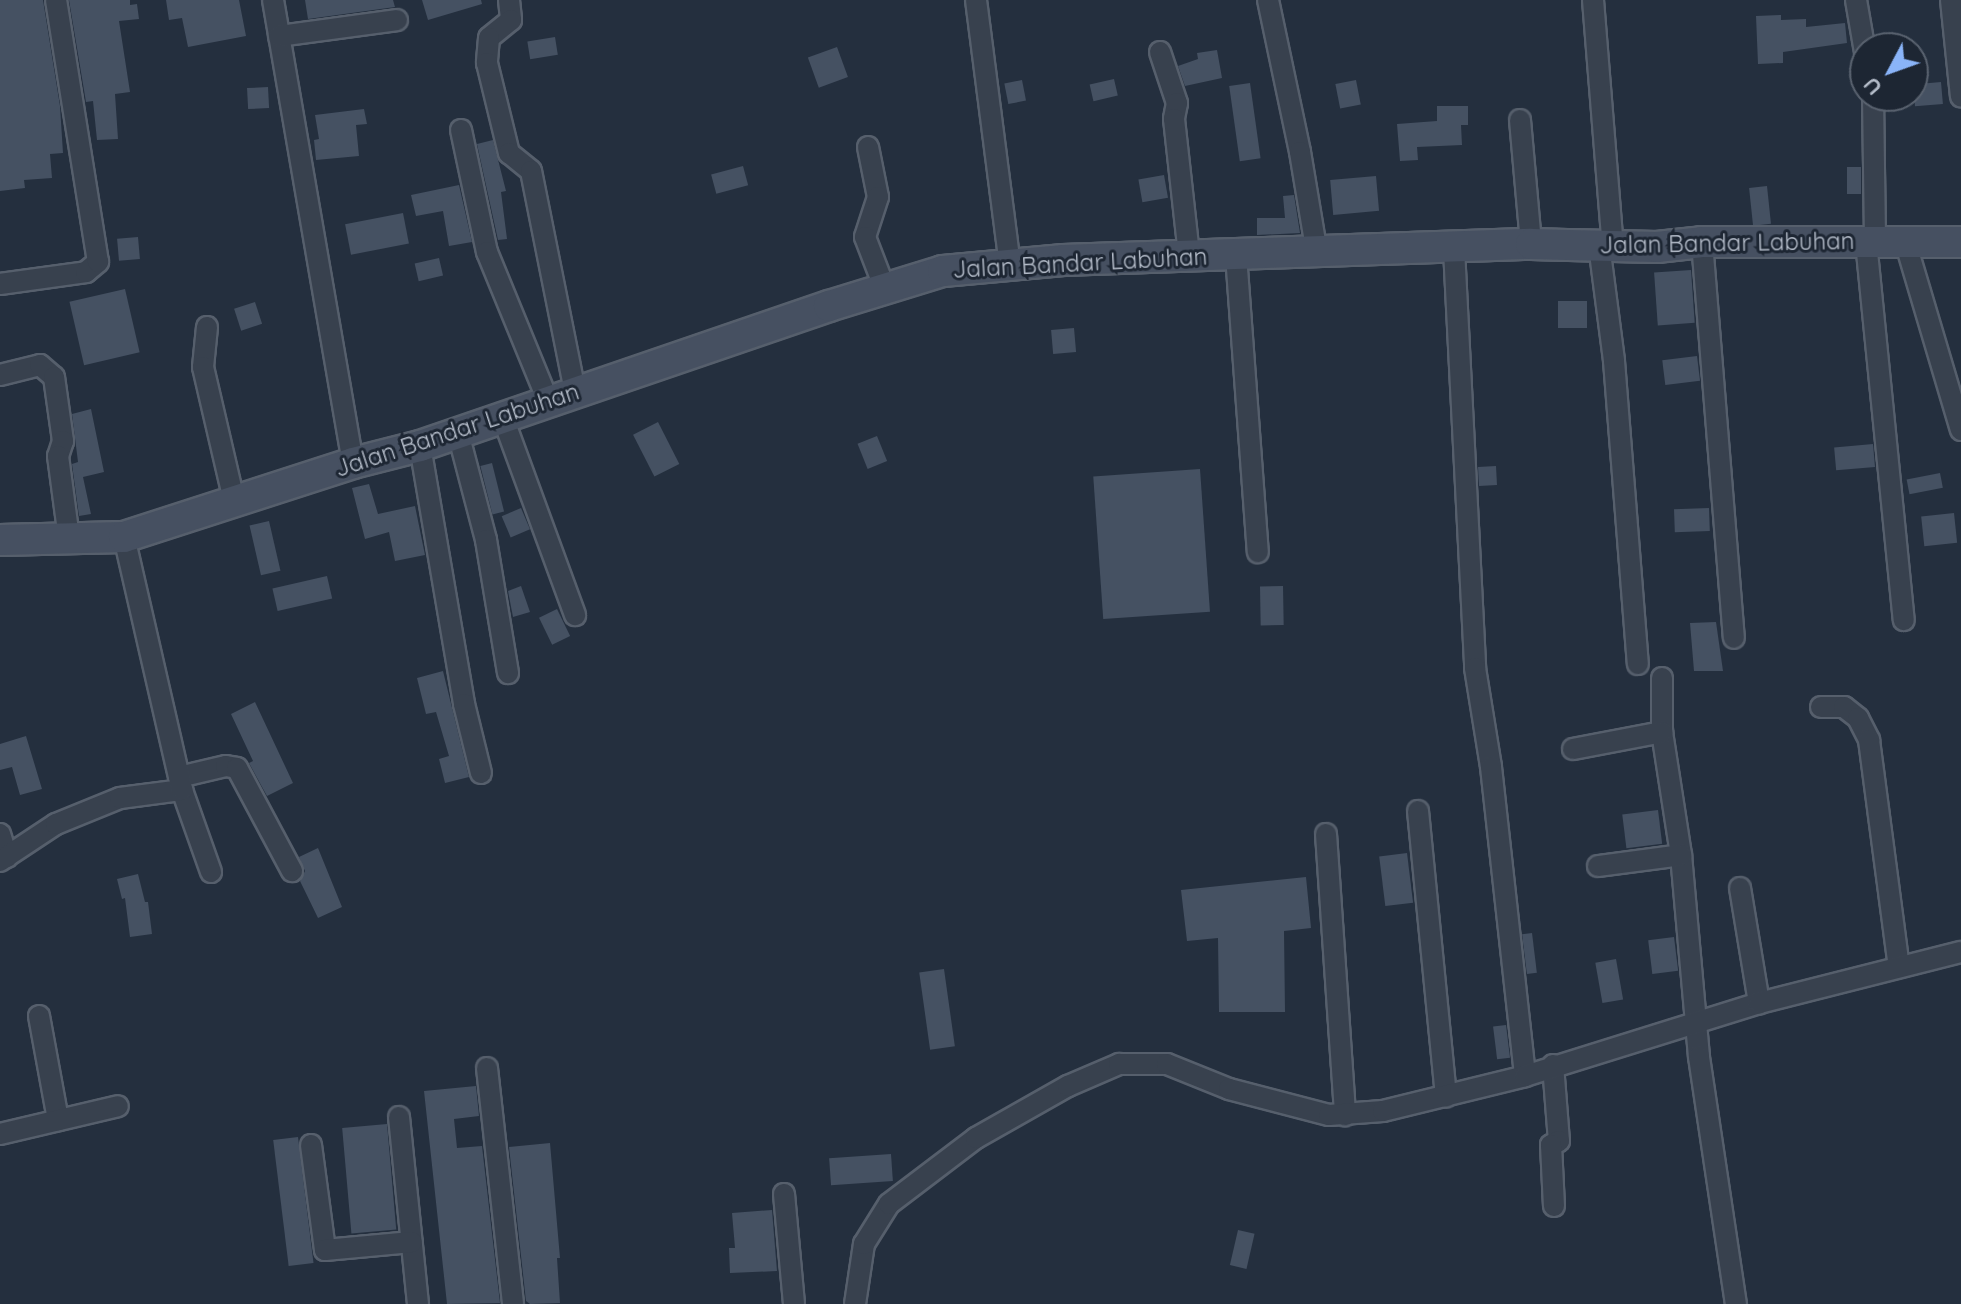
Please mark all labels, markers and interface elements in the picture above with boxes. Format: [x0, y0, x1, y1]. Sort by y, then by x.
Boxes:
north arrow [1849, 32, 1929, 112]
text: U [1857, 71, 1888, 101]
street label: Jalan Bandar Labuhan [1599, 226, 1855, 260]
street label: Jalan Bandar Labuhan [952, 242, 1208, 284]
street label: Jalan Bandar Labuhan [331, 377, 583, 483]

